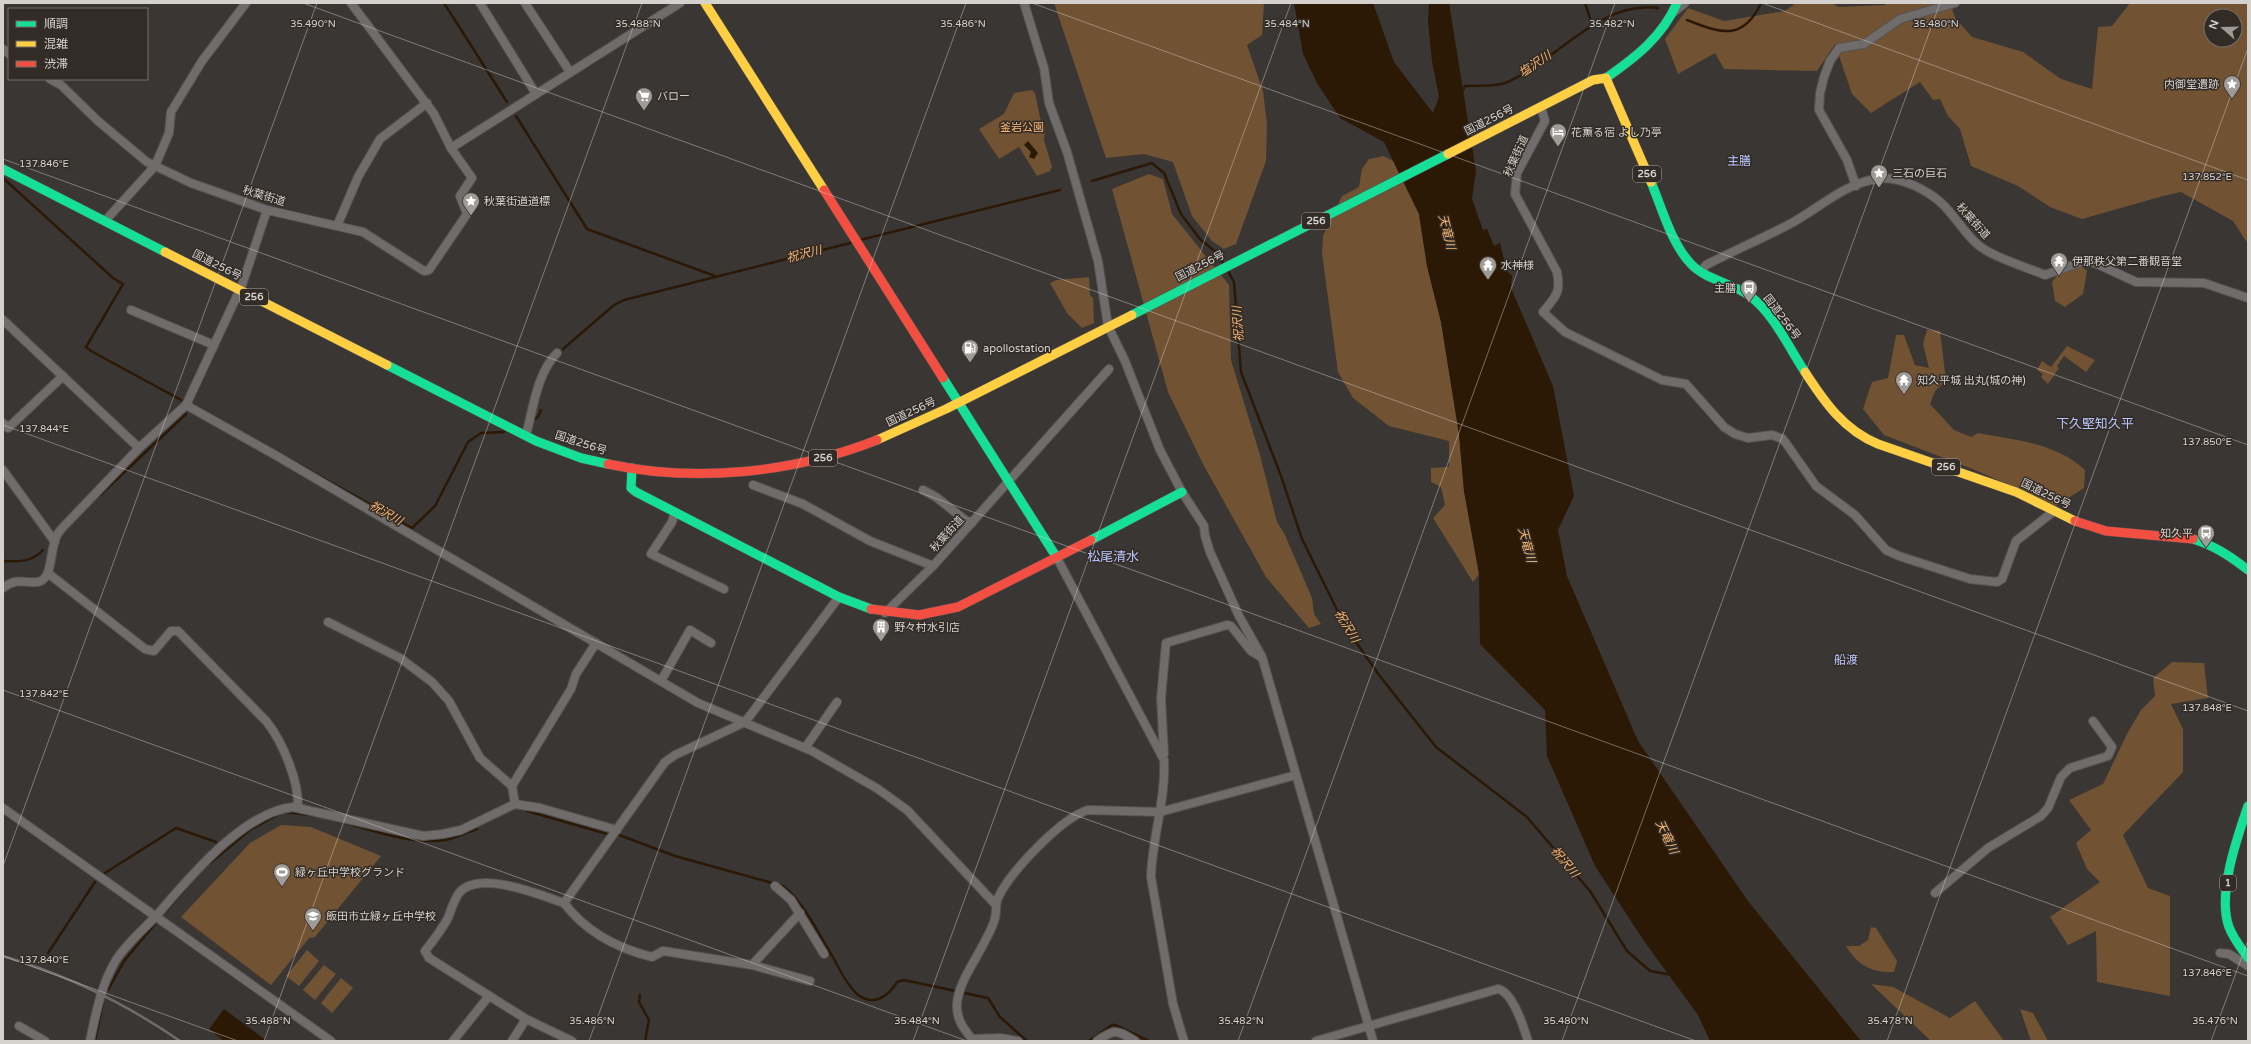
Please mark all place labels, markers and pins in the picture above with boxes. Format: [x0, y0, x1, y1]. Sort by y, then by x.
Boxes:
place icon: 内御堂遺跡 [2222, 74, 2242, 99]
place label: 内御堂遺跡 [2164, 78, 2219, 91]
supermarket icon: バロー [634, 86, 654, 111]
place label: バロー [657, 90, 690, 103]
hotel icon: 花薫る宿 よし乃亭 [1548, 122, 1568, 147]
place label: 花薫る宿 よし乃亭 [1571, 126, 1662, 139]
place icon: 三石の巨石 [1869, 163, 1889, 188]
place label: 三石の巨石 [1892, 167, 1947, 180]
place icon: 秋葉街道道標 [461, 191, 481, 216]
place label: 秋葉街道道標 [484, 195, 550, 208]
temple icon: 伊那秩父第二番観音堂 [2049, 251, 2069, 276]
temple icon: 水神様 [1478, 255, 1498, 280]
place label: 伊那秩父第二番観音堂 [2072, 255, 2182, 268]
place label: 水神様 [1501, 259, 1534, 272]
bus stop icon: 主膳 [1739, 278, 1759, 303]
place label: 主膳 [1714, 282, 1736, 295]
fuel station icon: apollostation [960, 338, 980, 363]
place label: apollostation [983, 342, 1051, 355]
temple icon: 知久平城 出丸(城の神) [1894, 370, 1914, 395]
place label: 知久平城 出丸(城の神) [1917, 374, 2026, 387]
bus stop icon: 知久平 [2196, 523, 2216, 548]
place label: 知久平 [2160, 527, 2193, 540]
building icon: 野々村水引店 [871, 617, 891, 642]
place label: 野々村水引店 [894, 621, 960, 634]
sports icon: 緑ヶ丘中学校グランド [272, 862, 292, 887]
place label: 緑ヶ丘中学校グランド [295, 866, 405, 879]
school or university icon: 飯田市立緑ヶ丘中学校 [303, 906, 323, 931]
place label: 飯田市立緑ヶ丘中学校 [326, 910, 436, 923]

